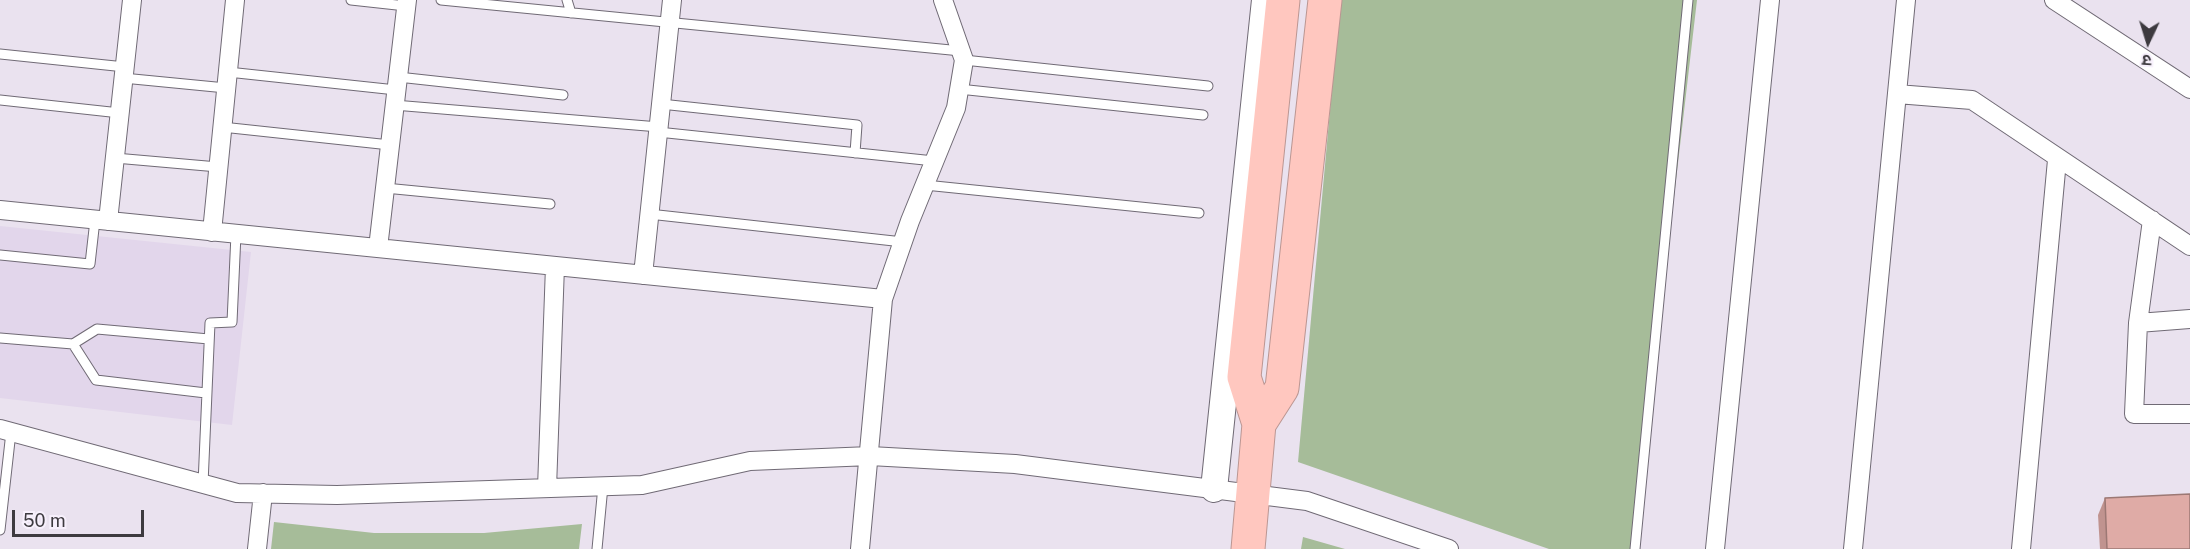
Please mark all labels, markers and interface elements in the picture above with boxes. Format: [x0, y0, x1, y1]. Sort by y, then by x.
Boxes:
north arrow [2118, 12, 2178, 72]
text: उ [2141, 51, 2152, 70]
scale bar [15, 498, 147, 536]
text: 50 m [23, 510, 66, 531]

